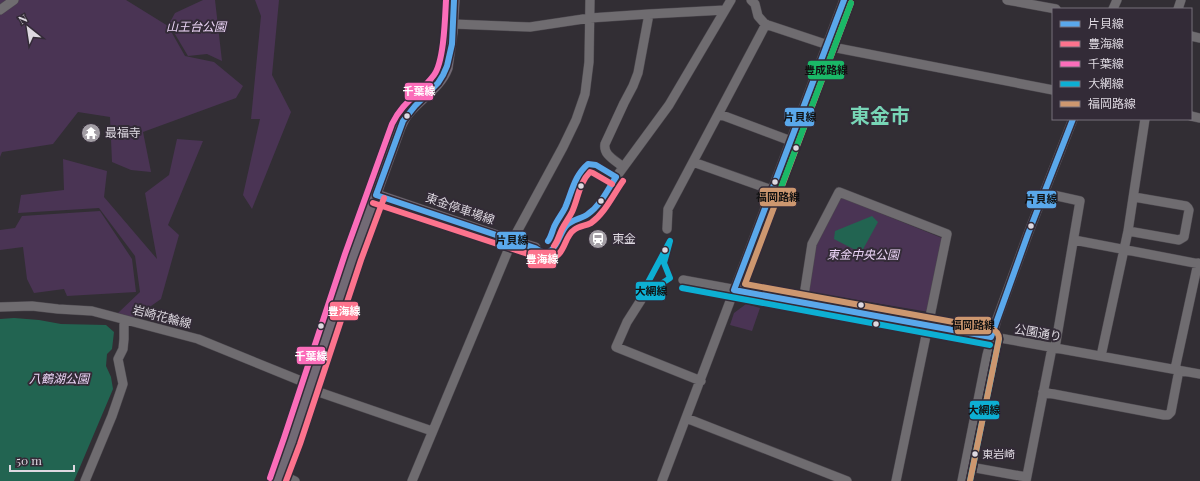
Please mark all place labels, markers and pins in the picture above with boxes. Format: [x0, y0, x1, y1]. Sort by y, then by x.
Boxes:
unlabelled marker [402, 111, 412, 121]
temple icon: 最福寺 [80, 122, 102, 144]
place label: 最福寺 [105, 124, 141, 140]
unlabelled marker [791, 143, 801, 153]
unlabelled marker [770, 177, 780, 187]
unlabelled marker [576, 181, 586, 191]
unlabelled marker [596, 196, 606, 206]
unlabelled marker [1026, 221, 1036, 231]
station icon: 東金 [587, 228, 609, 250]
place label: 東金 [612, 230, 636, 246]
unlabelled marker [660, 245, 670, 255]
unlabelled marker [856, 300, 866, 310]
unlabelled marker [871, 319, 881, 329]
unlabelled marker [316, 321, 326, 331]
place label: 東岩崎 [982, 446, 1015, 461]
marker: 東岩崎 [970, 449, 980, 459]

